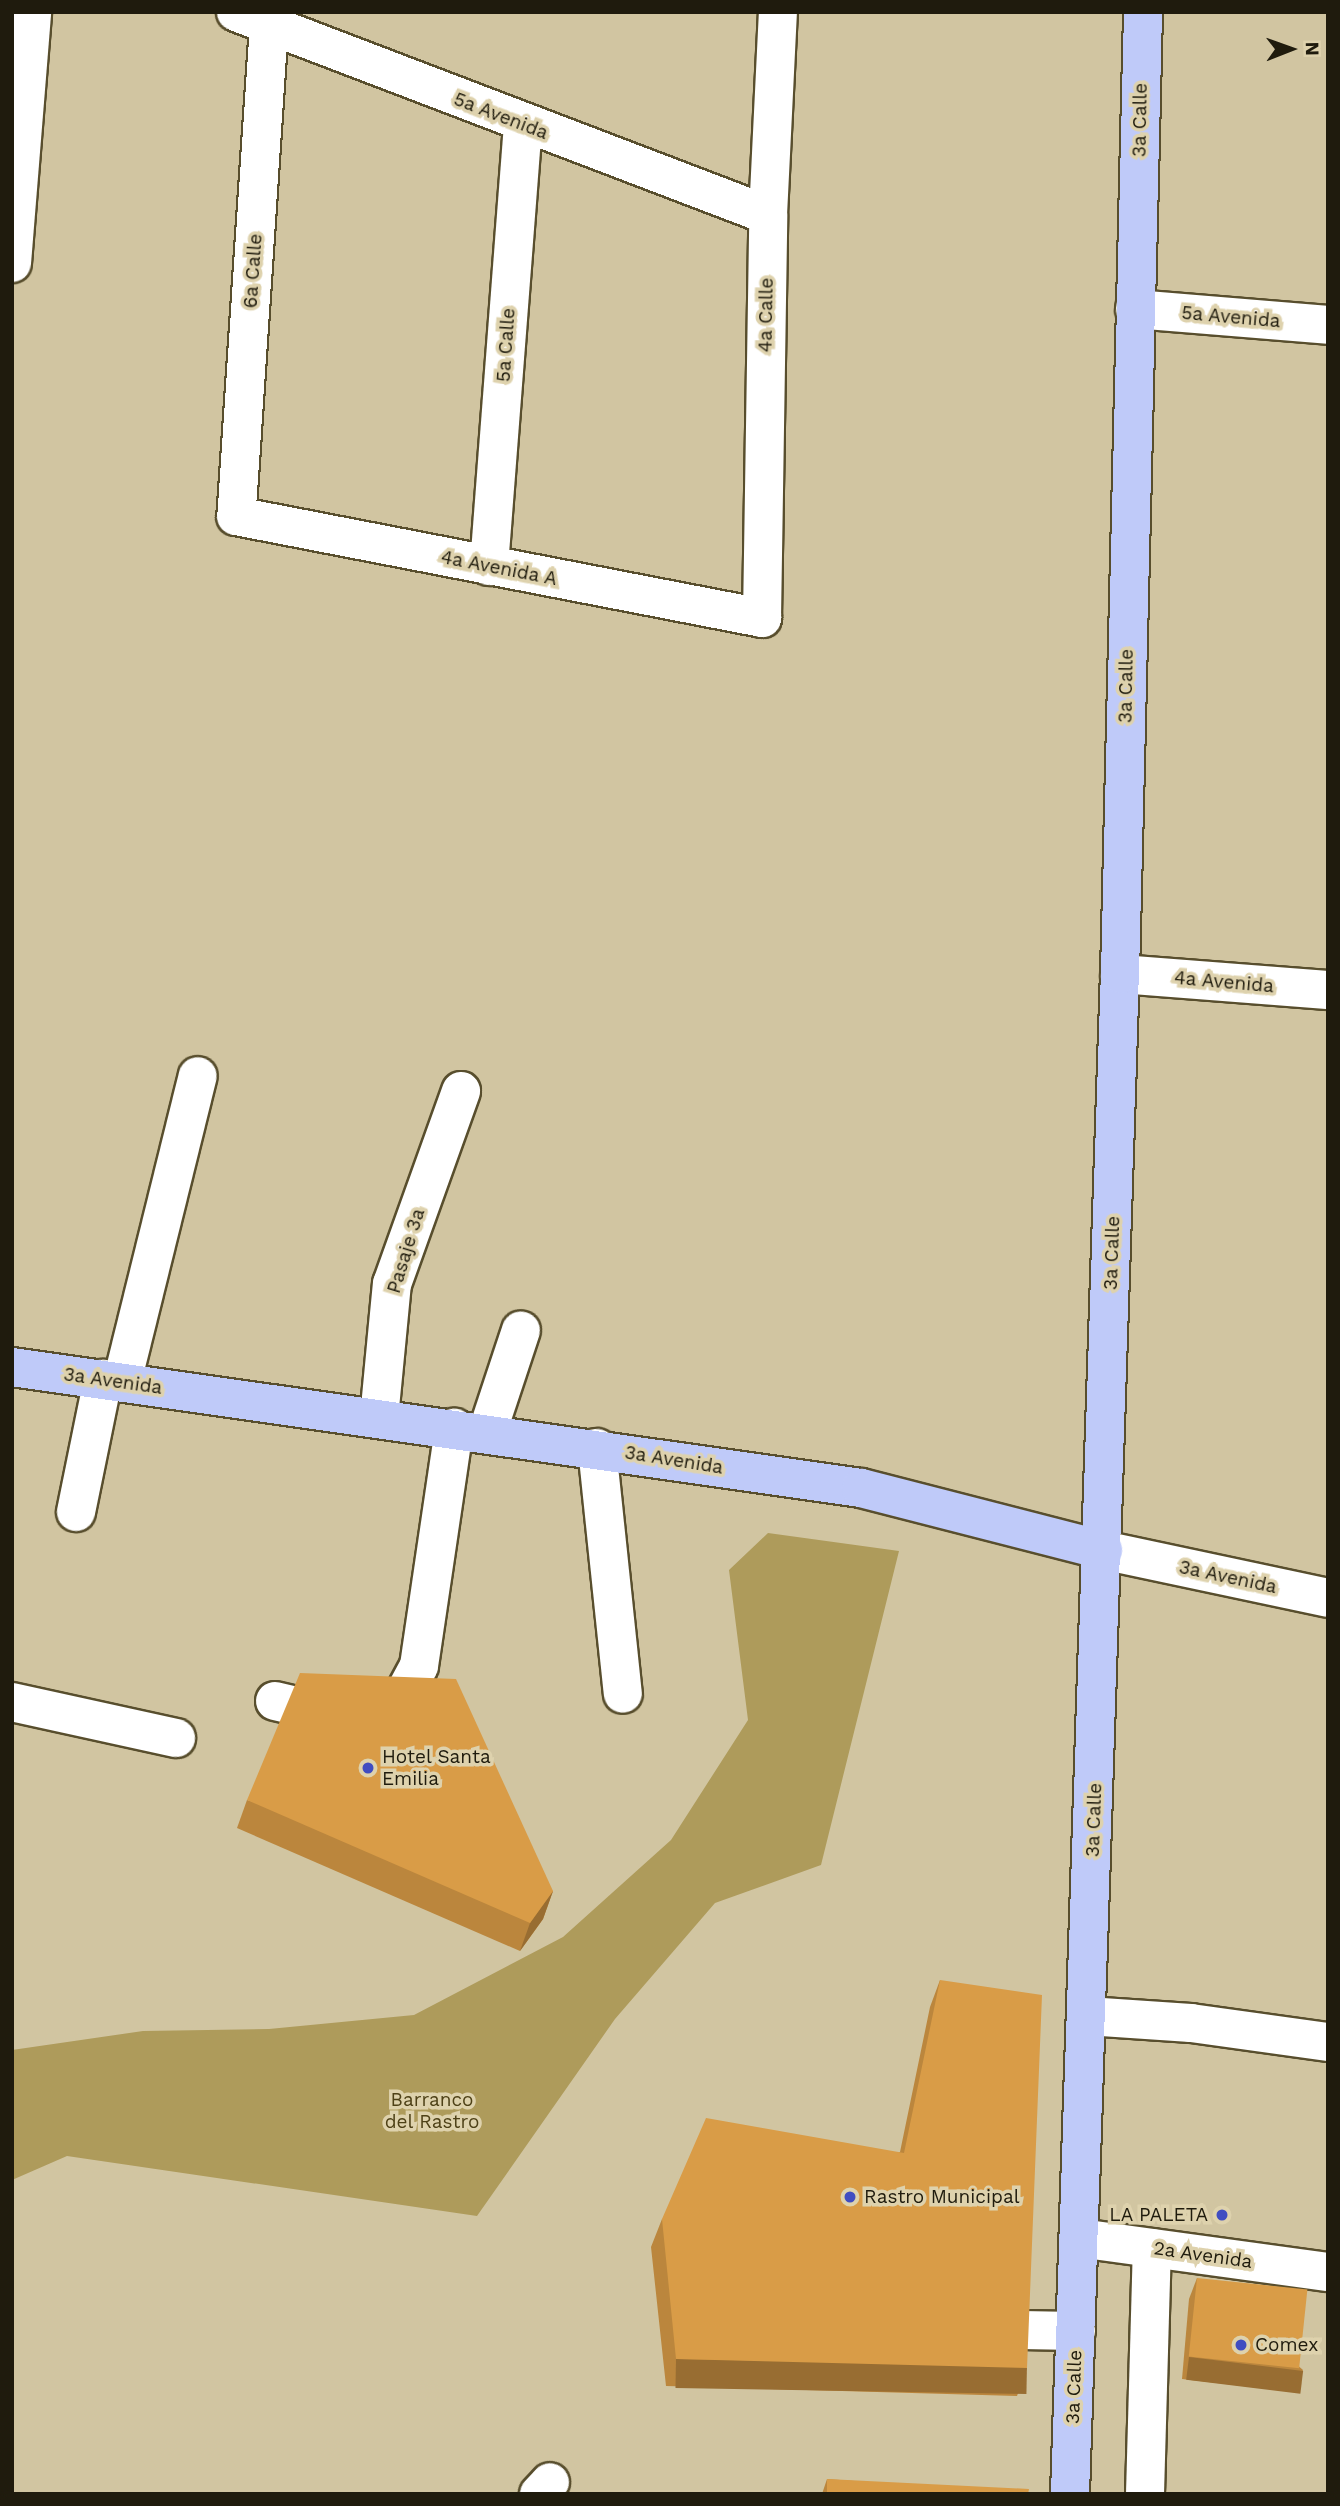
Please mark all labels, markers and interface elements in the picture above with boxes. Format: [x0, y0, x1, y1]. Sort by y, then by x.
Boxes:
north arrow [1256, 14, 1326, 84]
text: N [1301, 41, 1324, 56]
street label: 3a Calle [1128, 82, 1152, 158]
street label: 5a Avenida [450, 87, 552, 145]
street label: 6a Calle [239, 233, 267, 309]
street label: 4a Calle [754, 277, 778, 353]
street label: 5a Avenida [1180, 301, 1282, 333]
street label: 5a Calle [492, 307, 520, 383]
street label: 4a Avenida A [438, 545, 560, 591]
street label: 3a Calle [1114, 648, 1138, 724]
street label: 4a Avenida [1173, 966, 1275, 998]
street label: Pasaje 3a [382, 1206, 430, 1296]
street label: 3a Calle [1099, 1215, 1125, 1291]
street label: 3a Avenida [62, 1363, 164, 1399]
street label: 3a Avenida [623, 1441, 725, 1479]
street label: 3a Avenida [1176, 1555, 1280, 1599]
place label: Hotel Santa Emilia [382, 1746, 491, 1790]
marker: Hotel Santa Emilia [360, 1760, 376, 1776]
street label: 3a Calle [1081, 1782, 1107, 1858]
park label: Barranco del Rastro [384, 2089, 480, 2133]
place label: Rastro Municipal [864, 2186, 1019, 2208]
marker: Rastro Municipal [842, 2189, 858, 2205]
place label: LA PALETA [1109, 2204, 1208, 2226]
marker: LA PALETA [1214, 2207, 1230, 2223]
street label: 2a Avenida [1152, 2237, 1254, 2273]
place label: Comex [1255, 2334, 1318, 2356]
marker: Comex [1233, 2337, 1249, 2353]
street label: 3a Calle [1061, 2349, 1087, 2425]

